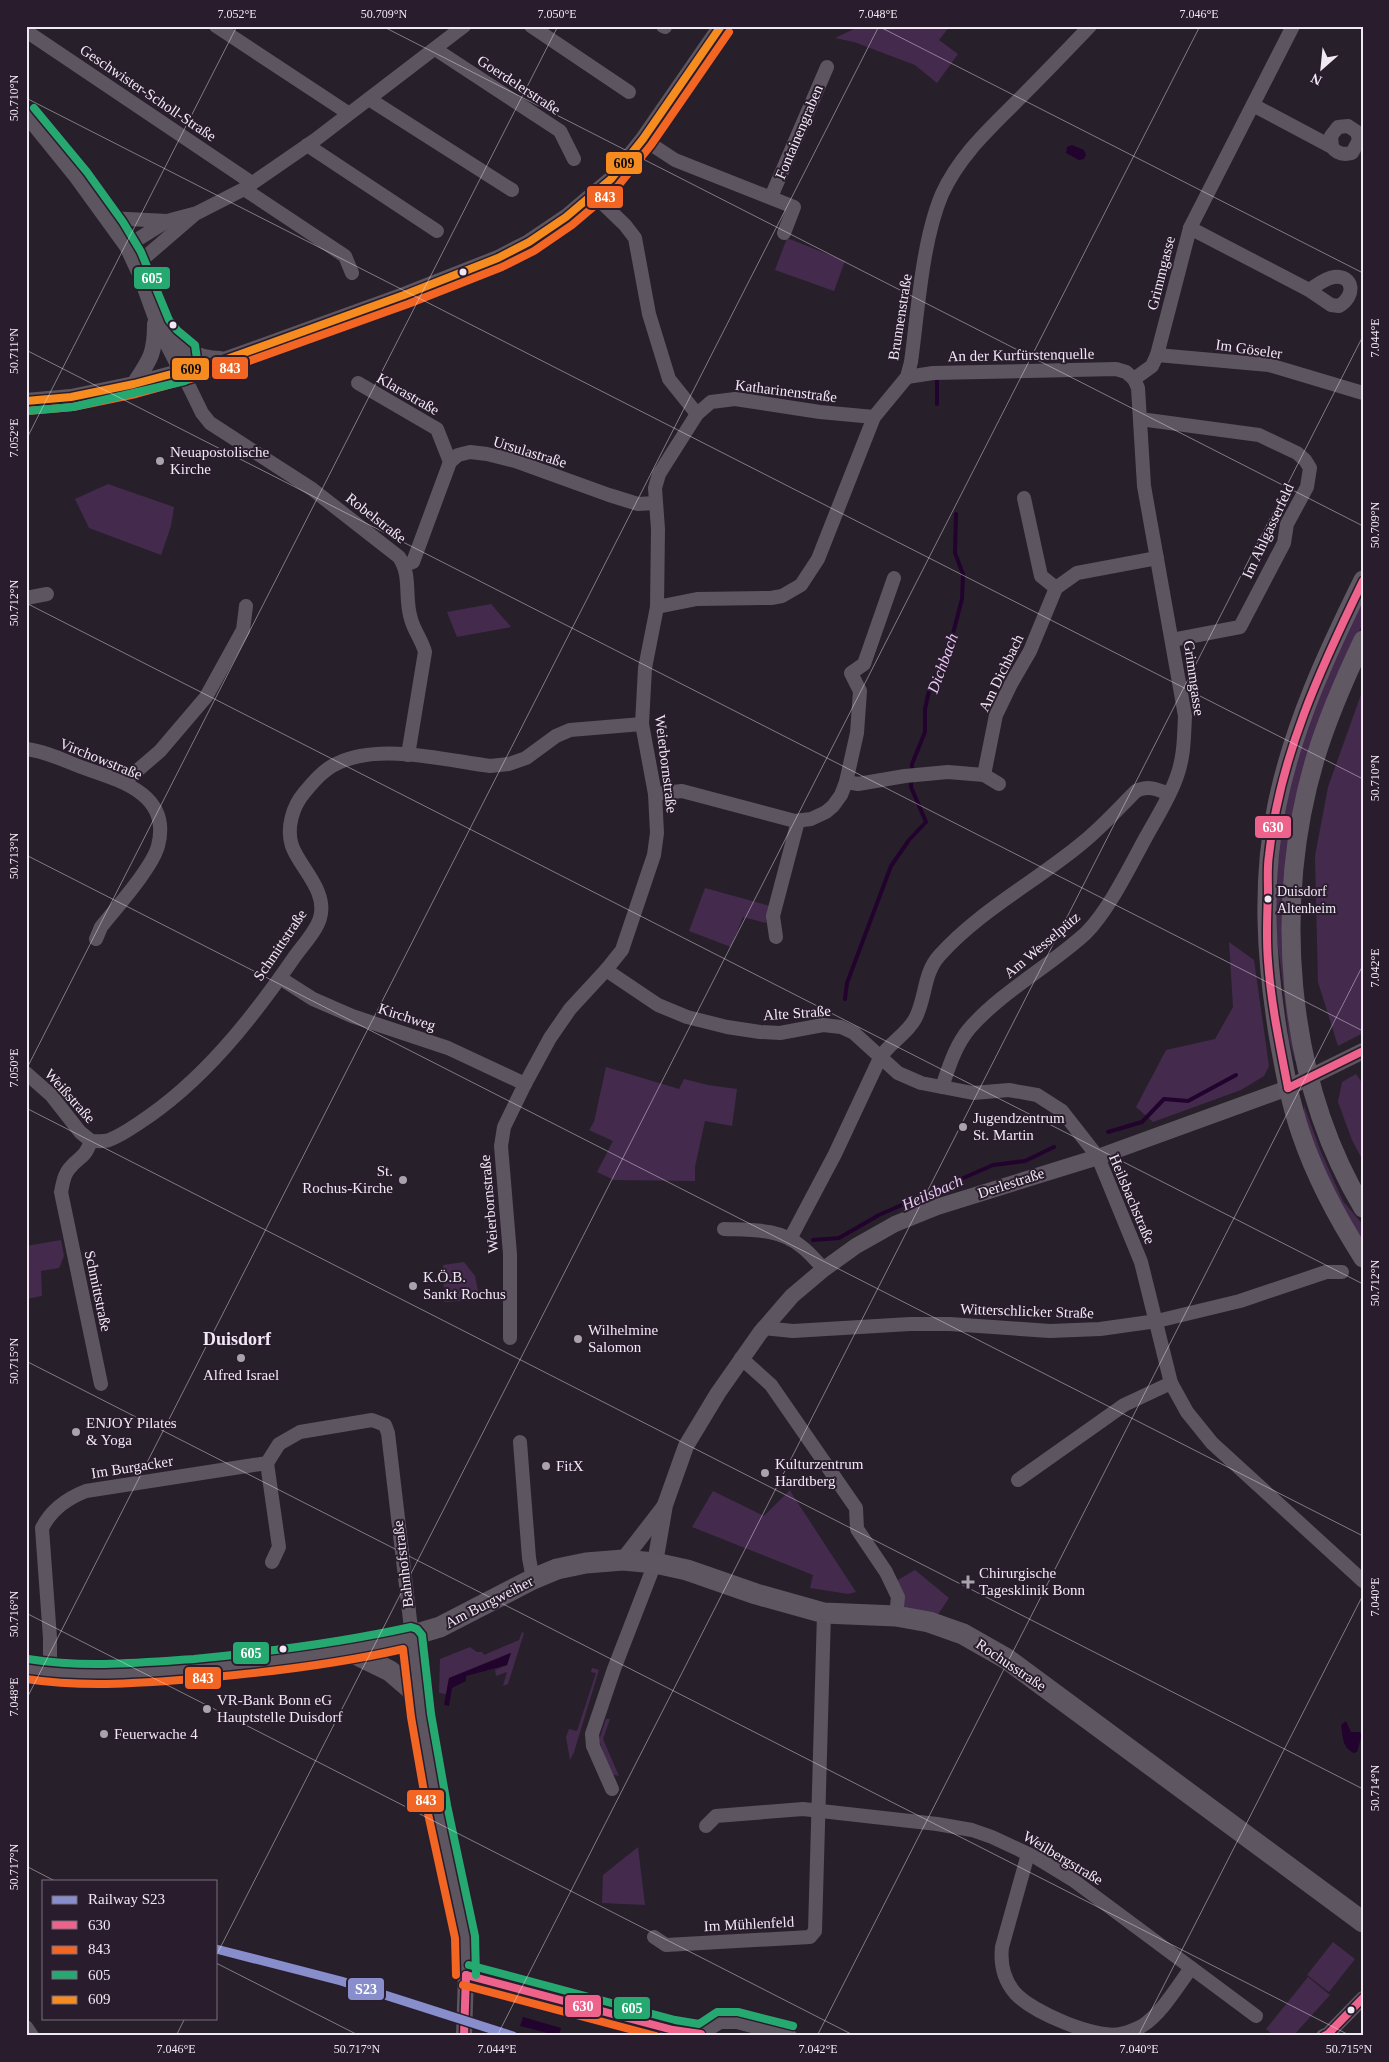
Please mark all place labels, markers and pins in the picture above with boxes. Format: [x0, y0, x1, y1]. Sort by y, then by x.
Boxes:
unlabelled marker [458, 267, 468, 277]
unlabelled marker [168, 320, 178, 330]
place label: Neuapostolische Kirche [170, 444, 269, 477]
marker: Neuapostolische Kirche [154, 455, 166, 467]
place label: Duisdorf Altenheim [1277, 884, 1336, 916]
marker: Duisdorf Altenheim [1263, 894, 1273, 904]
place label: Jugendzentrum St. Martin [973, 1110, 1065, 1143]
marker: Jugendzentrum St. Martin [957, 1121, 969, 1133]
place label: St. Rochus-Kirche [302, 1163, 393, 1196]
marker: St. Rochus-Kirche [397, 1174, 409, 1186]
place label: K.Ö.B. Sankt Rochus [423, 1269, 506, 1302]
marker: K.Ö.B. Sankt Rochus [407, 1280, 419, 1292]
place label: Wilhelmine Salomon [588, 1322, 659, 1355]
marker: Wilhelmine Salomon [572, 1333, 584, 1345]
marker: Alfred Israel [235, 1352, 247, 1364]
place label: Alfred Israel [203, 1367, 279, 1383]
place label: ENJOY Pilates & Yoga [86, 1415, 177, 1448]
marker: ENJOY Pilates & Yoga [70, 1426, 82, 1438]
place label: Kulturzentrum Hardtberg [775, 1456, 864, 1489]
place label: FitX [556, 1458, 584, 1474]
marker: FitX [540, 1460, 552, 1472]
marker: Kulturzentrum Hardtberg [759, 1467, 771, 1479]
place label: Chirurgische Tagesklinik Bonn [979, 1565, 1086, 1598]
marker: Chirurgische Tagesklinik Bonn [961, 1575, 975, 1589]
unlabelled marker [278, 1644, 288, 1654]
place label: VR-Bank Bonn eG Hauptstelle Duisdorf [217, 1692, 342, 1725]
marker: VR-Bank Bonn eG Hauptstelle Duisdorf [201, 1703, 213, 1715]
place label: Feuerwache 4 [114, 1726, 198, 1742]
marker: Feuerwache 4 [98, 1728, 110, 1740]
unlabelled marker [1346, 2005, 1356, 2015]

